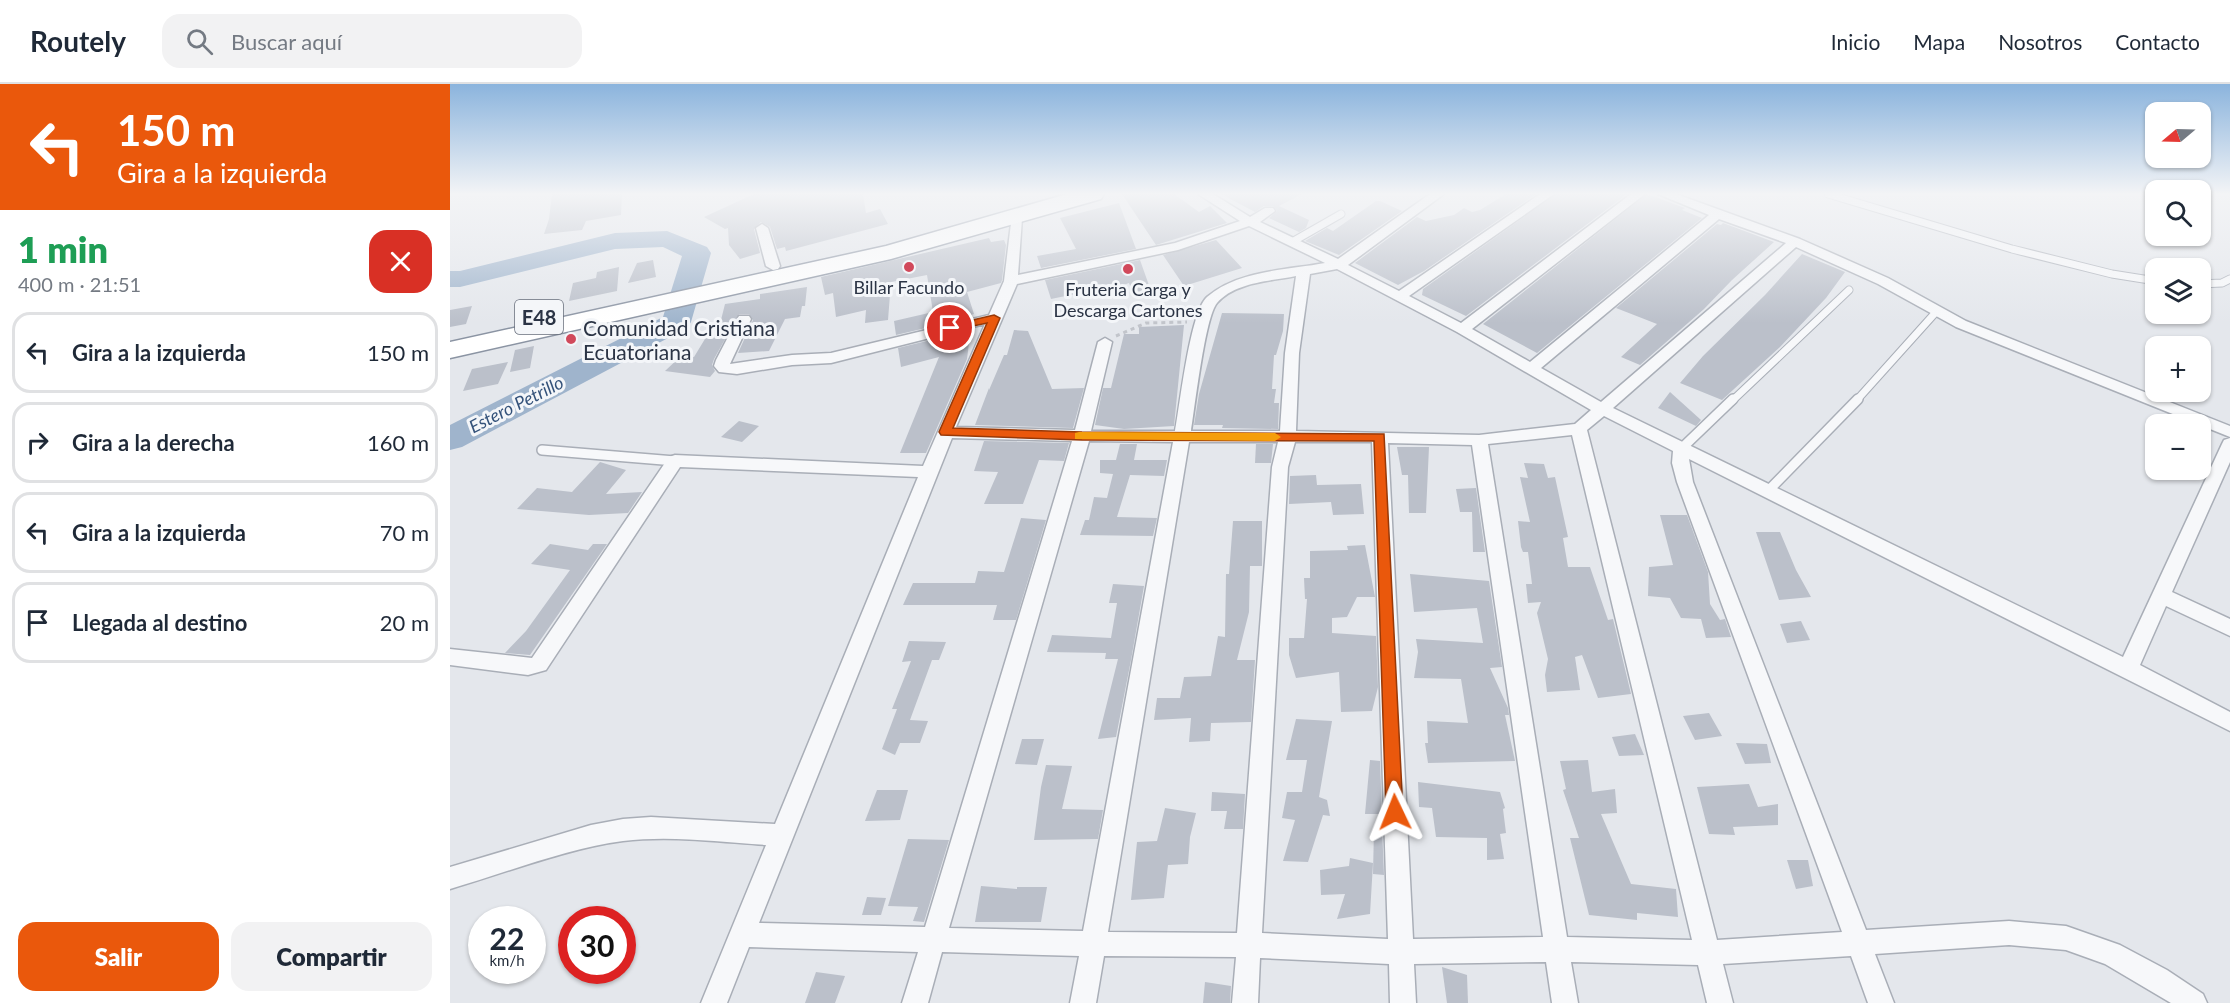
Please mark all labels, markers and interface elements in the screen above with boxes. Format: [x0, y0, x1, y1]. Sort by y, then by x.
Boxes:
search box [162, 14, 582, 68]
text: Routely [30, 24, 126, 58]
icon: search [183, 25, 216, 58]
text: Buscar aquí [231, 28, 342, 55]
text: Inicio [1831, 29, 1880, 54]
text: Mapa [1913, 29, 1965, 54]
text: Nosotros [1998, 29, 2082, 54]
text: Contacto [2115, 29, 2200, 54]
north arrow [2145, 102, 2211, 168]
map controls [2145, 102, 2211, 480]
text: 150 m [117, 105, 235, 155]
icon: left [18, 108, 96, 186]
text: Gira a la izquierda [117, 156, 327, 189]
button: search [2145, 180, 2211, 246]
text: 1 min [18, 227, 108, 271]
button: close [369, 230, 432, 293]
button: layers [2145, 258, 2211, 324]
marker: Billar Facundo [902, 260, 916, 274]
marker: Fruteria Carga y Descarga Cartones [1121, 262, 1135, 276]
text: 400 m · 21:51 [18, 272, 141, 296]
place label: Billar Facundo [854, 276, 964, 298]
place label: Fruteria Carga y Descarga Cartones [1053, 278, 1203, 321]
road number: E48 [515, 300, 563, 334]
pin [924, 302, 975, 353]
icon: arrive [933, 311, 966, 344]
place label: Comunidad Cristiana Ecuatoriana [583, 315, 775, 364]
marker: Comunidad Cristiana Ecuatoriana [564, 332, 578, 346]
icon: left [21, 336, 54, 369]
button: + [2145, 336, 2211, 402]
text: Gira a la izquierda [72, 339, 246, 366]
text: 150 m [367, 339, 429, 366]
water label: Estero Petrillo [465, 371, 567, 437]
button: − [2145, 414, 2211, 480]
icon: right [21, 426, 54, 459]
text: Gira a la derecha [72, 429, 235, 456]
text: 160 m [367, 429, 429, 456]
icon: left [21, 516, 54, 549]
text: Gira a la izquierda [72, 519, 246, 546]
text: 70 m [380, 519, 429, 546]
icon: arrive [21, 606, 54, 639]
text: Llegada al destino [72, 609, 248, 636]
text: 20 m [380, 609, 429, 636]
position arrow [1363, 780, 1427, 844]
speed limit sign: 30 [558, 906, 636, 984]
text: 22 [490, 920, 524, 956]
button: Salir [18, 922, 219, 991]
button: Compartir [231, 922, 432, 991]
text: km/h [489, 951, 525, 969]

